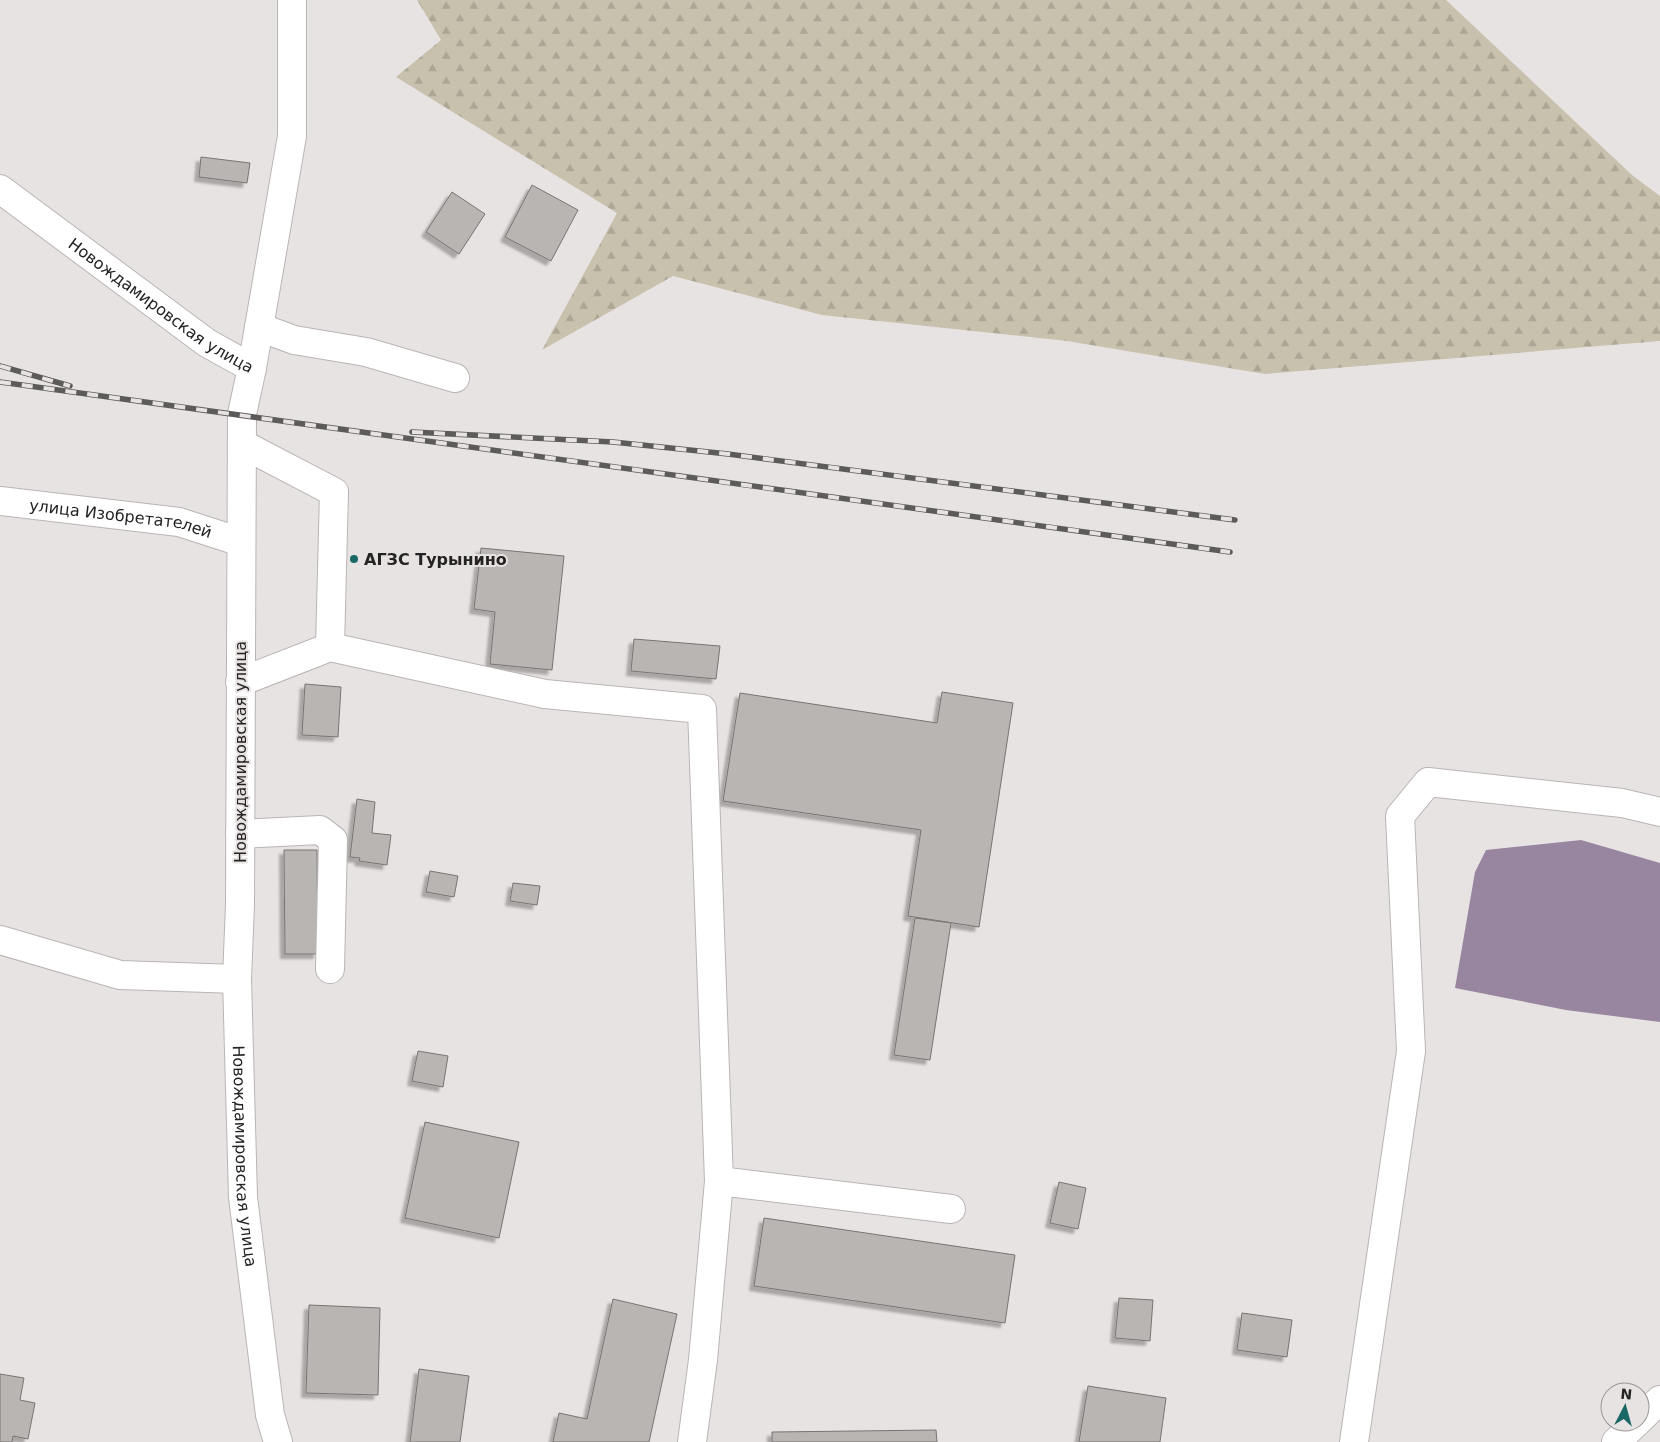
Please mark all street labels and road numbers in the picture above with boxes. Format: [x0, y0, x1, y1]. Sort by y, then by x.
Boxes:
street label: Новождамировская улица [65, 234, 257, 377]
street label: улица Изобретателей [28, 496, 214, 542]
street label: Новождамировская улица [231, 641, 250, 863]
street label: Новождамировская улица [229, 1045, 261, 1268]

